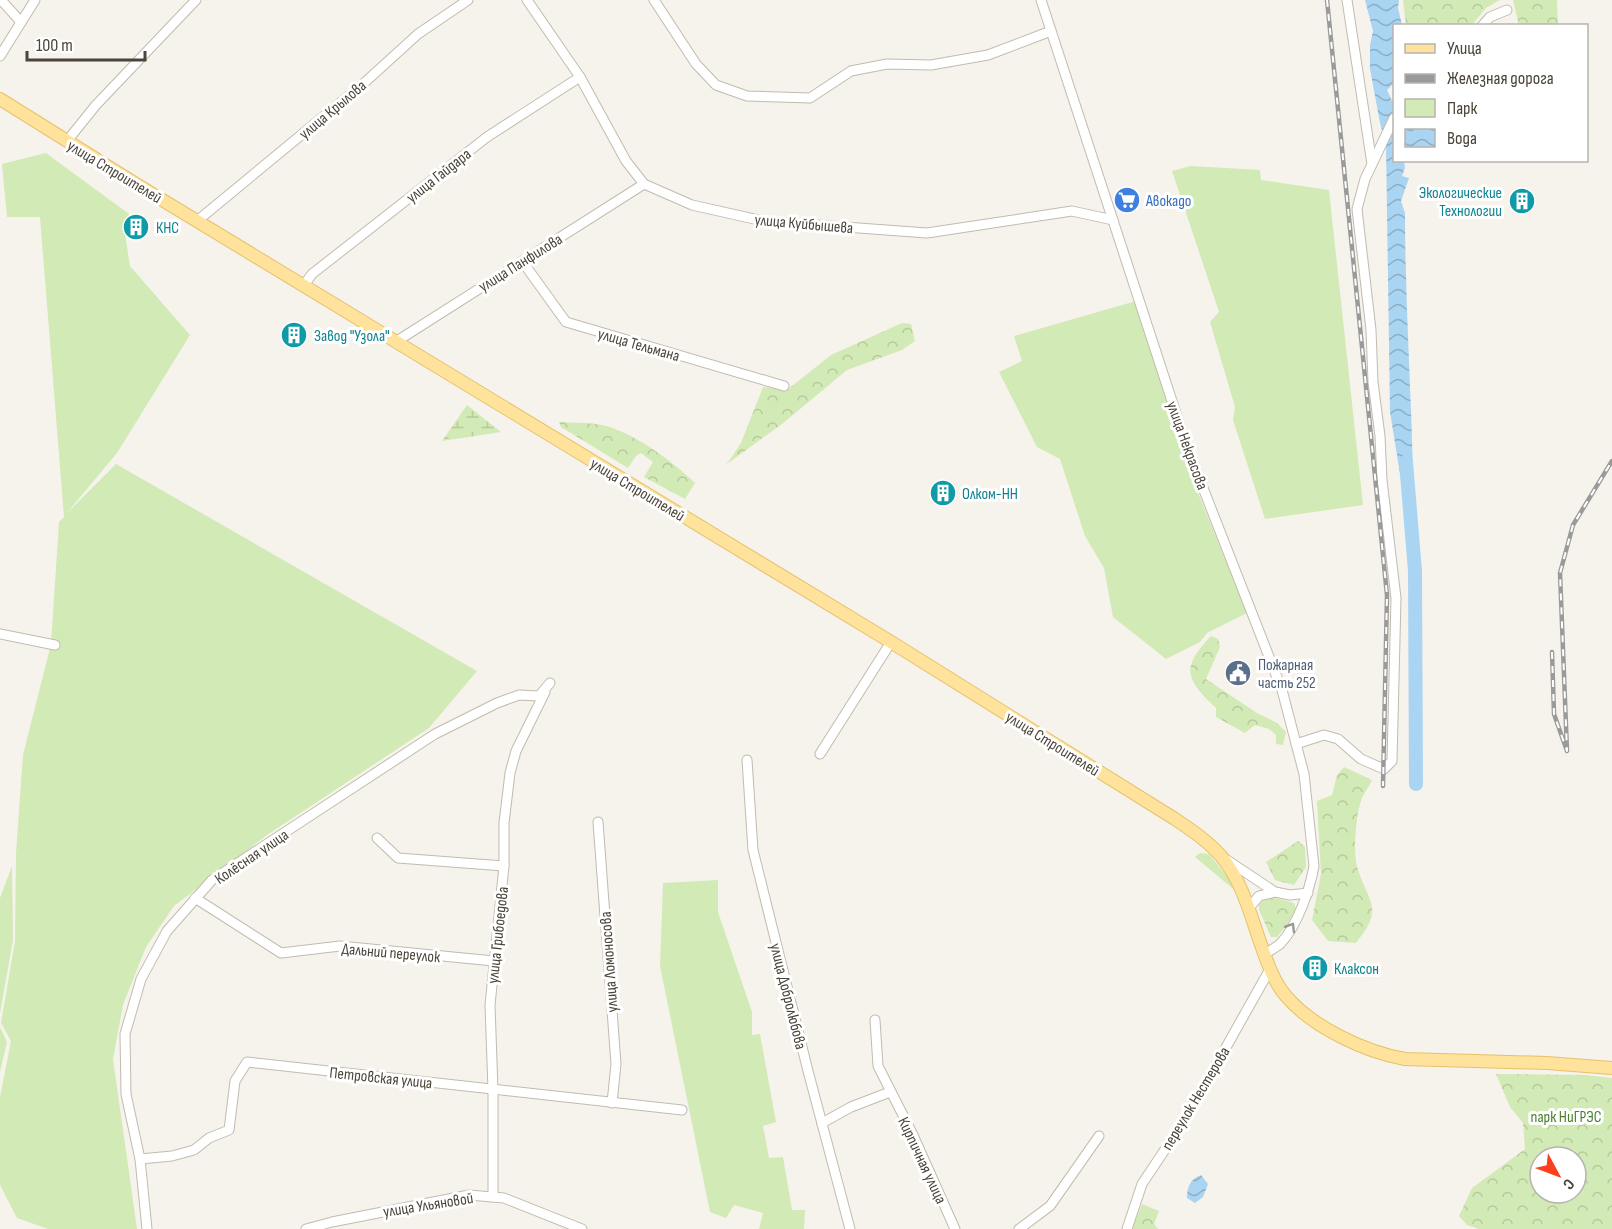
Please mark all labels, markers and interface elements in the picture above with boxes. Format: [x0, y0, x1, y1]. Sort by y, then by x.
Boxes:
scale bar [27, 24, 146, 62]
legend [1393, 24, 1588, 162]
text: 100 m [36, 35, 73, 56]
text: Улица [1447, 38, 1482, 59]
text: Железная дорога [1447, 68, 1554, 89]
street label: улица Крылова [296, 77, 370, 144]
text: Парк [1447, 98, 1478, 119]
text: Вода [1447, 128, 1477, 149]
street label: улица Строителей [63, 137, 165, 208]
street label: улица Гайдара [403, 145, 475, 207]
place label: Экологические Технологии [1419, 184, 1502, 221]
supermarket icon: Авокадо [1112, 185, 1142, 215]
building icon: Экологические Технологии [1507, 186, 1537, 216]
place label: Авокадо [1145, 192, 1191, 211]
street label: улица Куйбышева [754, 211, 854, 238]
building icon: КНС [121, 212, 151, 242]
place label: КНС [156, 219, 179, 238]
street label: улица Панфилова [475, 230, 566, 297]
building icon: Завод "Узола" [279, 320, 309, 350]
street label: улица Тельмана [595, 325, 682, 366]
place label: Завод "Узола" [314, 327, 390, 346]
street label: улица Некрасова [1162, 399, 1211, 492]
street label: улица Строителей [586, 455, 688, 526]
building icon: Олком-НН [928, 478, 958, 508]
place label: Олком-НН [962, 485, 1018, 504]
place label: Пожарная часть 252 [1258, 656, 1316, 693]
public building icon: Пожарная часть 252 [1223, 658, 1253, 688]
street label: улица Строителей [1002, 708, 1103, 781]
street label: Колёсная улица [211, 826, 292, 889]
street label: улица Грибоедова [484, 886, 513, 985]
street label: улица Ломоносова [596, 911, 622, 1013]
one-way arrow [1283, 923, 1295, 933]
street label: Дальний переулок [341, 940, 442, 967]
street label: улица Добролюбова [765, 941, 810, 1051]
building icon: Клаксон [1300, 953, 1330, 983]
place label: Клаксон [1334, 960, 1379, 979]
street label: переулок Нестерова [1158, 1044, 1235, 1154]
street label: Петровская улица [328, 1064, 433, 1093]
park label: парк НиГРЭС [1531, 1108, 1602, 1127]
street label: Кирпичная улица [893, 1114, 950, 1207]
north arrow [1528, 1145, 1588, 1205]
text: С [1558, 1175, 1578, 1193]
street label: улица Ульяновой [382, 1189, 475, 1222]

